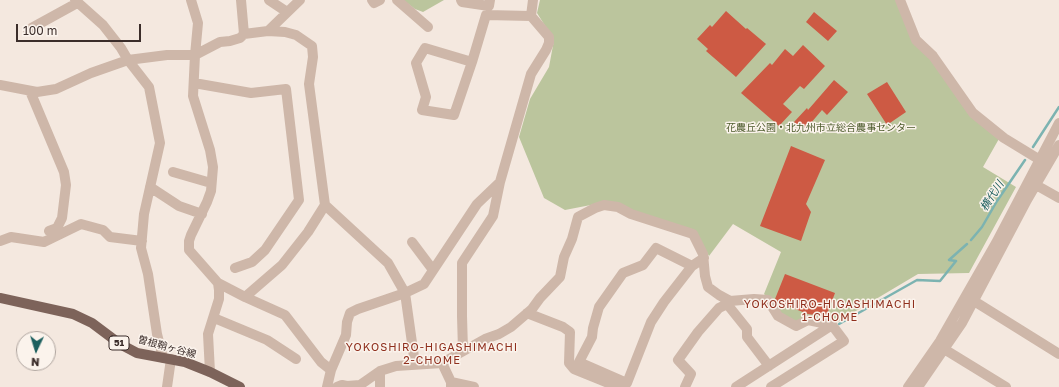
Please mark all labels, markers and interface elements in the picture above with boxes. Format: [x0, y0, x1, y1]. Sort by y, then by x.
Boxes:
scale bar [18, 16, 143, 42]
text: 100 m [23, 23, 57, 38]
park label: 花農丘公園・北九州市立総合農事センター [726, 122, 916, 134]
water label: 横代川 [977, 179, 1007, 213]
district label: YOKOSHIRO-HIGASHIMACHI 1-CHOME [744, 298, 916, 324]
north arrow [16, 331, 56, 371]
street label: 曽根鞘ヶ谷線 [136, 333, 198, 361]
road number: 51 [109, 336, 129, 350]
district label: YOKOSHIRO-HIGASHIMACHI 2-CHOME [346, 341, 518, 367]
text: N [31, 356, 40, 369]

